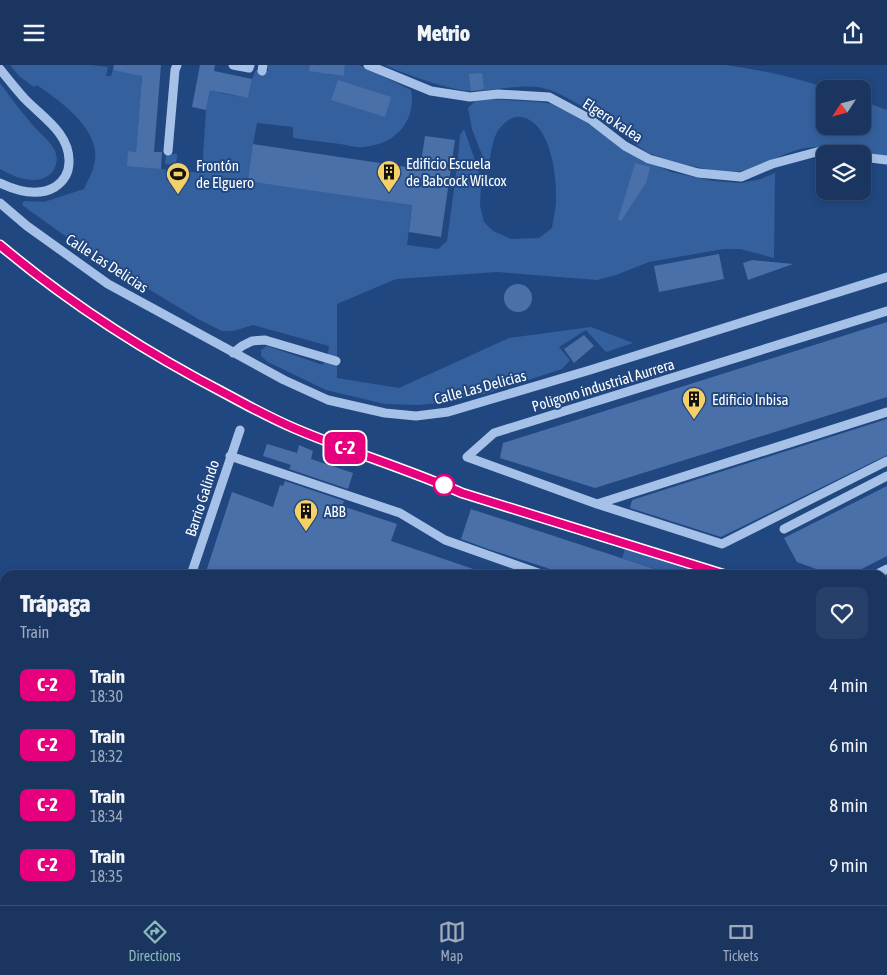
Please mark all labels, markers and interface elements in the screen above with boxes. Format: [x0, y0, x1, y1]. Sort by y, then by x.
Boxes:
icon: menu [20, 19, 48, 47]
icon: share [839, 19, 867, 47]
text: Metrio [417, 20, 470, 46]
north arrow [816, 80, 871, 135]
map controls [816, 80, 871, 200]
street label: Elgero kalea [580, 94, 646, 146]
button: layers [816, 145, 871, 200]
place label: Edificio Escuela de Babcock Wilcox [406, 155, 507, 189]
place label: Frontón de Elguero [196, 157, 254, 191]
building icon: Edificio Escuela de Babcock Wilcox [376, 159, 402, 193]
sports icon: Frontón de Elguero [165, 161, 191, 195]
street label: Calle Las Delicias [63, 230, 151, 296]
street label: Poligono industrial Aurrera [530, 355, 676, 415]
street label: Calle Las Delicias [432, 367, 528, 407]
building icon: Edificio Inbisa [681, 386, 707, 420]
place label: Edificio Inbisa [712, 391, 789, 408]
line badge: C-2 [316, 432, 374, 464]
text: C-2 [334, 437, 356, 458]
street label: Barrio Galindo [182, 458, 222, 538]
unlabelled marker [433, 474, 455, 496]
building icon: ABB [293, 498, 319, 532]
place label: ABB [324, 503, 346, 520]
button: heart [816, 587, 868, 639]
text: Trápaga [20, 590, 90, 617]
text: Train [20, 623, 49, 641]
text: Train [90, 665, 125, 687]
text: C-2 [37, 674, 58, 695]
text: 4 min [829, 674, 868, 696]
text: 18:30 [90, 687, 123, 705]
text: Train [90, 725, 125, 747]
text: C-2 [37, 734, 58, 755]
text: 6 min [829, 734, 868, 756]
text: 18:32 [90, 747, 123, 765]
text: Train [90, 785, 125, 807]
text: C-2 [37, 794, 58, 815]
text: 8 min [829, 794, 868, 816]
text: 18:34 [90, 807, 123, 825]
text: Train [90, 845, 125, 867]
text: C-2 [37, 854, 58, 875]
text: 9 min [829, 854, 868, 876]
text: 18:35 [90, 867, 123, 885]
tab: Directions [129, 918, 181, 964]
tab: Map [438, 918, 466, 964]
tab: Tickets [723, 918, 758, 964]

